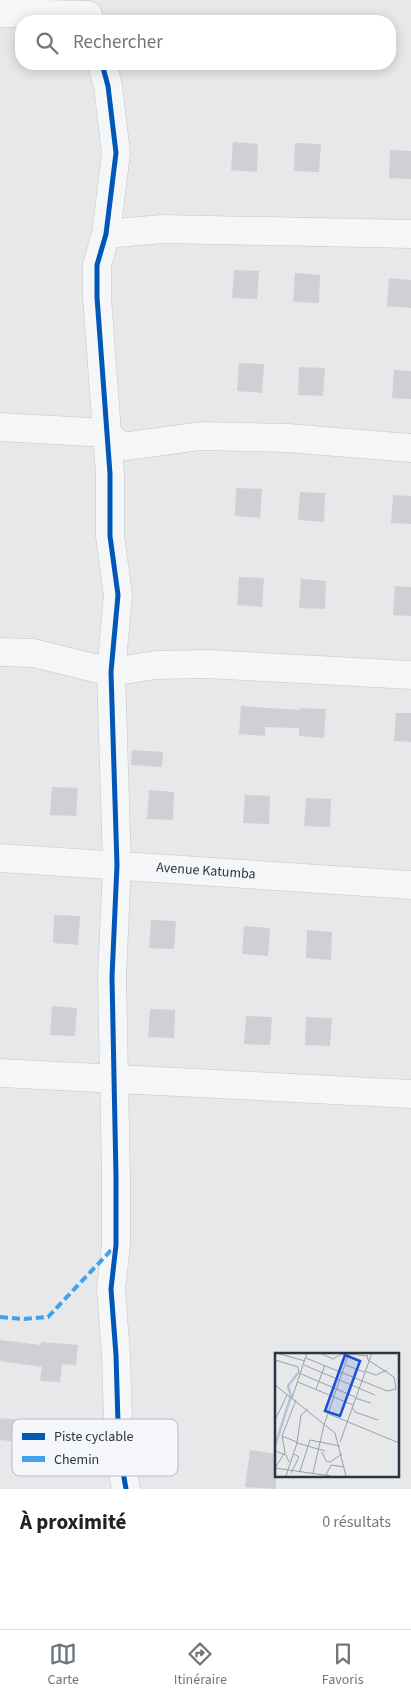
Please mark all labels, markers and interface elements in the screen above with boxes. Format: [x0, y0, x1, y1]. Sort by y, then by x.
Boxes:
search box [15, 15, 396, 70]
icon: search [33, 29, 61, 57]
text: Rechercher [73, 29, 163, 56]
street label: Avenue Katumba [156, 858, 256, 884]
inset map [275, 1353, 398, 1476]
legend [12, 1419, 178, 1476]
text: Piste cyclable [54, 1427, 134, 1447]
text: Chemin [54, 1450, 99, 1470]
text: À proximité [20, 1507, 126, 1537]
text: 0 résultats [322, 1511, 391, 1533]
tab: Carte [47, 1640, 79, 1690]
tab: Itinéraire [174, 1640, 227, 1690]
tab: Favoris [322, 1640, 364, 1690]

